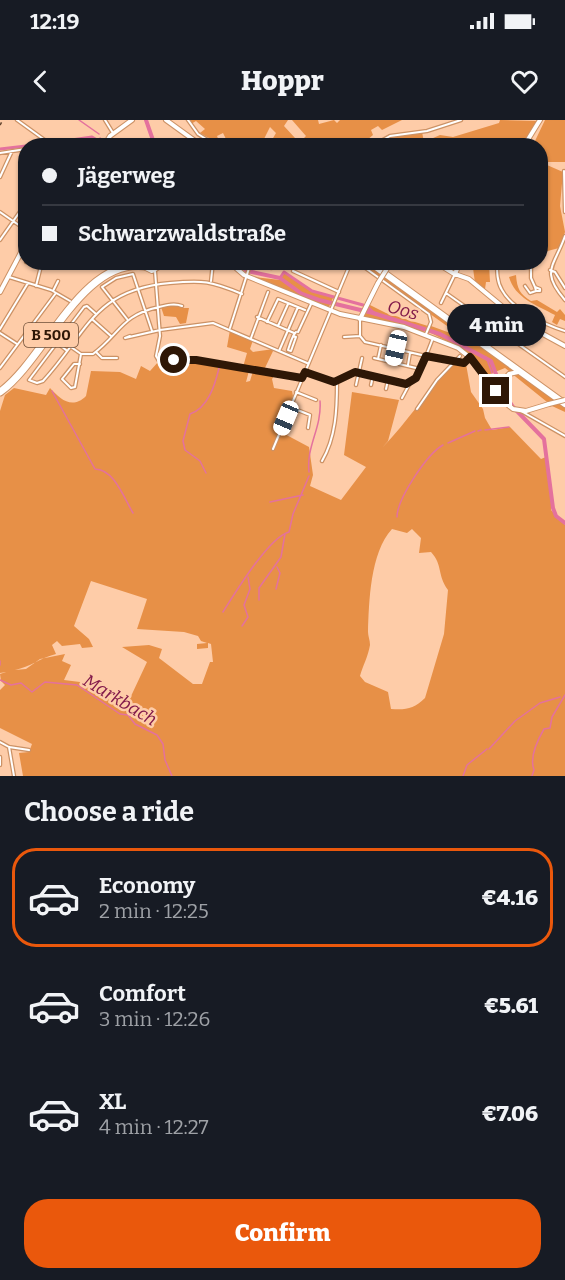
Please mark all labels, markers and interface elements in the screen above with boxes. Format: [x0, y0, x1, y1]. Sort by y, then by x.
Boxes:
text: 12:19 [30, 8, 80, 35]
icon: back [24, 65, 57, 98]
text: Hoppr [241, 65, 324, 97]
icon: heart [508, 65, 541, 98]
text: Jägerweg [78, 162, 175, 189]
text: Schwarzwaldstraße [78, 220, 286, 247]
water label: Oos [385, 295, 422, 325]
callout: 4 min [446, 304, 546, 346]
text: 4 min [469, 313, 524, 337]
road number: B 500 [24, 323, 78, 347]
car [383, 328, 409, 368]
route start [160, 346, 187, 373]
route end [482, 377, 509, 404]
car [271, 398, 301, 438]
water label: Markbach [79, 669, 161, 731]
text: Choose a ride [24, 796, 194, 828]
icon: car [27, 871, 81, 925]
text: Economy [99, 872, 195, 899]
text: €4.16 [482, 884, 538, 911]
text: 2 min · 12:25 [99, 899, 209, 923]
icon: car [27, 979, 81, 1033]
text: Comfort [99, 980, 186, 1007]
text: €5.61 [484, 992, 538, 1019]
text: 3 min · 12:26 [99, 1007, 210, 1031]
icon: car [27, 1087, 81, 1141]
text: XL [99, 1088, 126, 1115]
text: €7.06 [482, 1100, 538, 1127]
text: 4 min · 12:27 [99, 1115, 209, 1139]
button: Confirm [24, 1199, 541, 1268]

